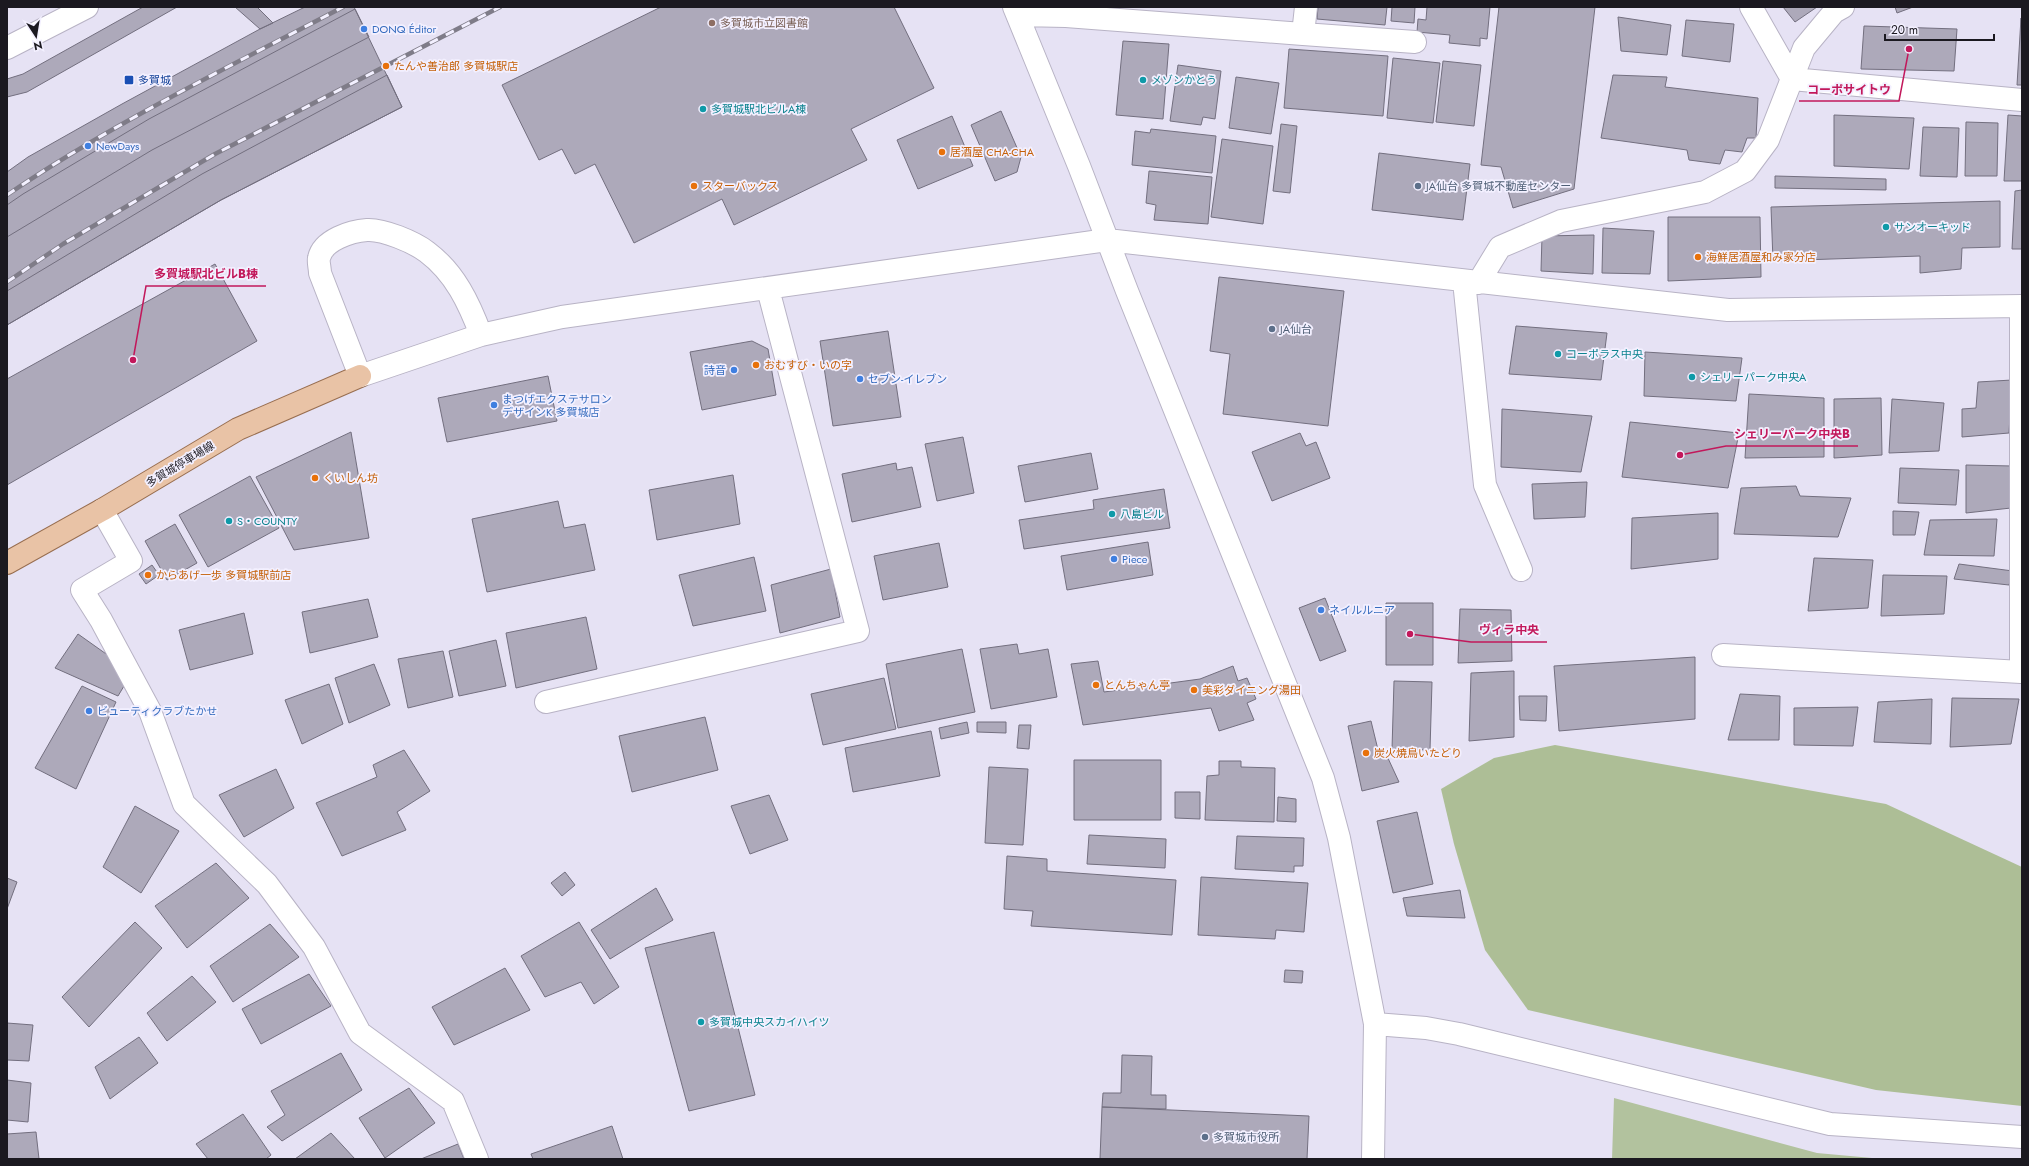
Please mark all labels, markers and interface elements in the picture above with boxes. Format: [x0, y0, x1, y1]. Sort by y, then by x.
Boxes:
place label: 多賀城市立図書館 [720, 15, 808, 31]
north arrow [16, 16, 56, 56]
scale bar [1885, 16, 1994, 42]
marker: 多賀城市立図書館 [707, 18, 717, 28]
place label: DONQ Éditor [372, 21, 437, 37]
text: 20 m [1891, 21, 1918, 39]
marker: DONQ Éditor [359, 24, 369, 34]
text: N [32, 37, 44, 55]
place label: たんや善治郎 多賀城駅店 [394, 58, 518, 74]
marker: たんや善治郎 多賀城駅店 [381, 61, 391, 71]
place label: 多賀城 [138, 72, 171, 88]
place label: メゾンかとう [1151, 72, 1217, 88]
marker: 多賀城 [123, 74, 135, 86]
marker: メゾンかとう [1138, 75, 1148, 85]
callout: コーポサイトウ [1799, 77, 1899, 101]
text: コーポサイトウ [1807, 81, 1891, 99]
place label: 多賀城駅北ビルA棟 [711, 101, 806, 117]
marker: 多賀城駅北ビルA棟 [698, 104, 708, 114]
place label: NewDays [96, 138, 140, 154]
marker: NewDays [83, 141, 93, 151]
place label: 居酒屋 CHA-CHA [950, 144, 1035, 160]
marker: 居酒屋 CHA-CHA [937, 147, 947, 157]
place label: スターバックス [702, 178, 779, 194]
place label: JA仙台 多賀城不動産センター [1424, 178, 1571, 194]
marker: スターバックス [689, 181, 699, 191]
marker: JA仙台 多賀城不動産センター [1413, 181, 1423, 191]
place label: サンオーキッド [1894, 219, 1971, 235]
marker: サンオーキッド [1881, 222, 1891, 232]
place label: 海鮮居酒屋和み家分店 [1706, 249, 1816, 265]
marker: 海鮮居酒屋和み家分店 [1693, 252, 1703, 262]
callout: 多賀城駅北ビルB棟 [146, 262, 266, 286]
text: 多賀城駅北ビルB棟 [154, 265, 258, 283]
place label: JA仙台 [1278, 321, 1312, 337]
marker: JA仙台 [1267, 324, 1277, 334]
place label: コーポラス中央 [1566, 346, 1644, 362]
marker: コーポラス中央 [1553, 349, 1563, 359]
place label: おむすび・いの字 [764, 357, 852, 373]
marker: おむすび・いの字 [751, 360, 761, 370]
place label: 詩音 [704, 362, 726, 378]
marker: 詩音 [729, 365, 739, 375]
place label: シェリーパーク中央A [1700, 369, 1807, 385]
place label: セブン-イレブン [868, 371, 947, 387]
marker: シェリーパーク中央A [1687, 372, 1697, 382]
marker: セブン-イレブン [855, 374, 865, 384]
place label: まつげエクステサロン デザインK 多賀城店 [502, 391, 612, 420]
marker: まつげエクステサロン デザインK 多賀城店 [489, 400, 499, 410]
callout: シェリーパーク中央B [1726, 422, 1858, 446]
text: シェリーパーク中央B [1734, 425, 1850, 443]
street label: 多賀城停車場線 [143, 437, 217, 491]
place label: くいしん坊 [323, 470, 378, 486]
marker: くいしん坊 [310, 473, 320, 483]
place label: 八島ビル [1120, 506, 1164, 522]
marker: 八島ビル [1107, 509, 1117, 519]
place label: S・COUNTY [237, 513, 298, 529]
marker: S・COUNTY [224, 516, 234, 526]
place label: Piece [1122, 551, 1148, 567]
marker: Piece [1109, 554, 1119, 564]
place label: からあげ一歩 多賀城駅前店 [156, 567, 291, 583]
marker: からあげ一歩 多賀城駅前店 [143, 570, 153, 580]
place label: ネイルルニア [1329, 602, 1395, 618]
marker: ネイルルニア [1316, 605, 1326, 615]
callout: ヴィラ中央 [1471, 618, 1547, 642]
text: ヴィラ中央 [1479, 621, 1539, 639]
place label: とんちゃん亭 [1104, 677, 1170, 693]
marker: とんちゃん亭 [1091, 680, 1101, 690]
place label: 美彩ダイニング湯田 [1202, 682, 1301, 698]
marker: 美彩ダイニング湯田 [1189, 685, 1199, 695]
place label: ビューティクラブたかせ [97, 703, 217, 719]
marker: ビューティクラブたかせ [84, 706, 94, 716]
place label: 炭火焼鳥いたどり [1374, 745, 1462, 761]
marker: 炭火焼鳥いたどり [1361, 748, 1371, 758]
place label: 多賀城中央スカイハイツ [709, 1014, 830, 1030]
marker: 多賀城中央スカイハイツ [696, 1017, 706, 1027]
place label: 多賀城市役所 [1213, 1129, 1280, 1145]
marker: 多賀城市役所 [1200, 1132, 1210, 1142]

